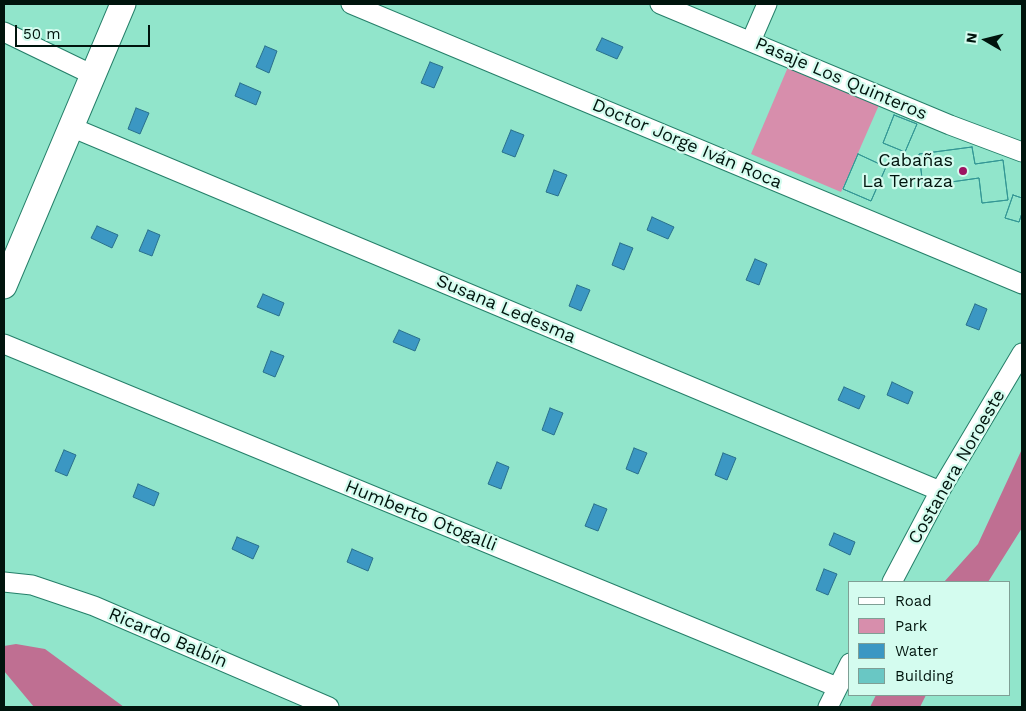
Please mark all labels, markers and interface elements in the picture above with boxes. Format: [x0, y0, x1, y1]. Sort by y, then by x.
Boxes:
scale bar [18, 15, 152, 47]
north arrow [961, 15, 1011, 65]
text: 50 m [23, 25, 60, 43]
text: N [963, 32, 980, 44]
street label: Pasaje Los Quinteros [752, 33, 930, 125]
street label: Doctor Jorge Iván Roca [589, 94, 785, 194]
place label: Cabañas La Terraza [862, 150, 953, 192]
marker: Cabañas La Terraza [957, 165, 969, 177]
street label: Susana Ledesma [433, 270, 579, 348]
street label: Costanera Noroeste [904, 386, 1010, 548]
street label: Humberto Otogalli [342, 476, 500, 556]
legend [848, 581, 1011, 696]
text: Road [895, 592, 932, 610]
street label: Ricardo Balbín [105, 603, 231, 673]
text: Park [895, 617, 927, 635]
text: Water [895, 642, 938, 660]
text: Building [895, 667, 953, 685]

